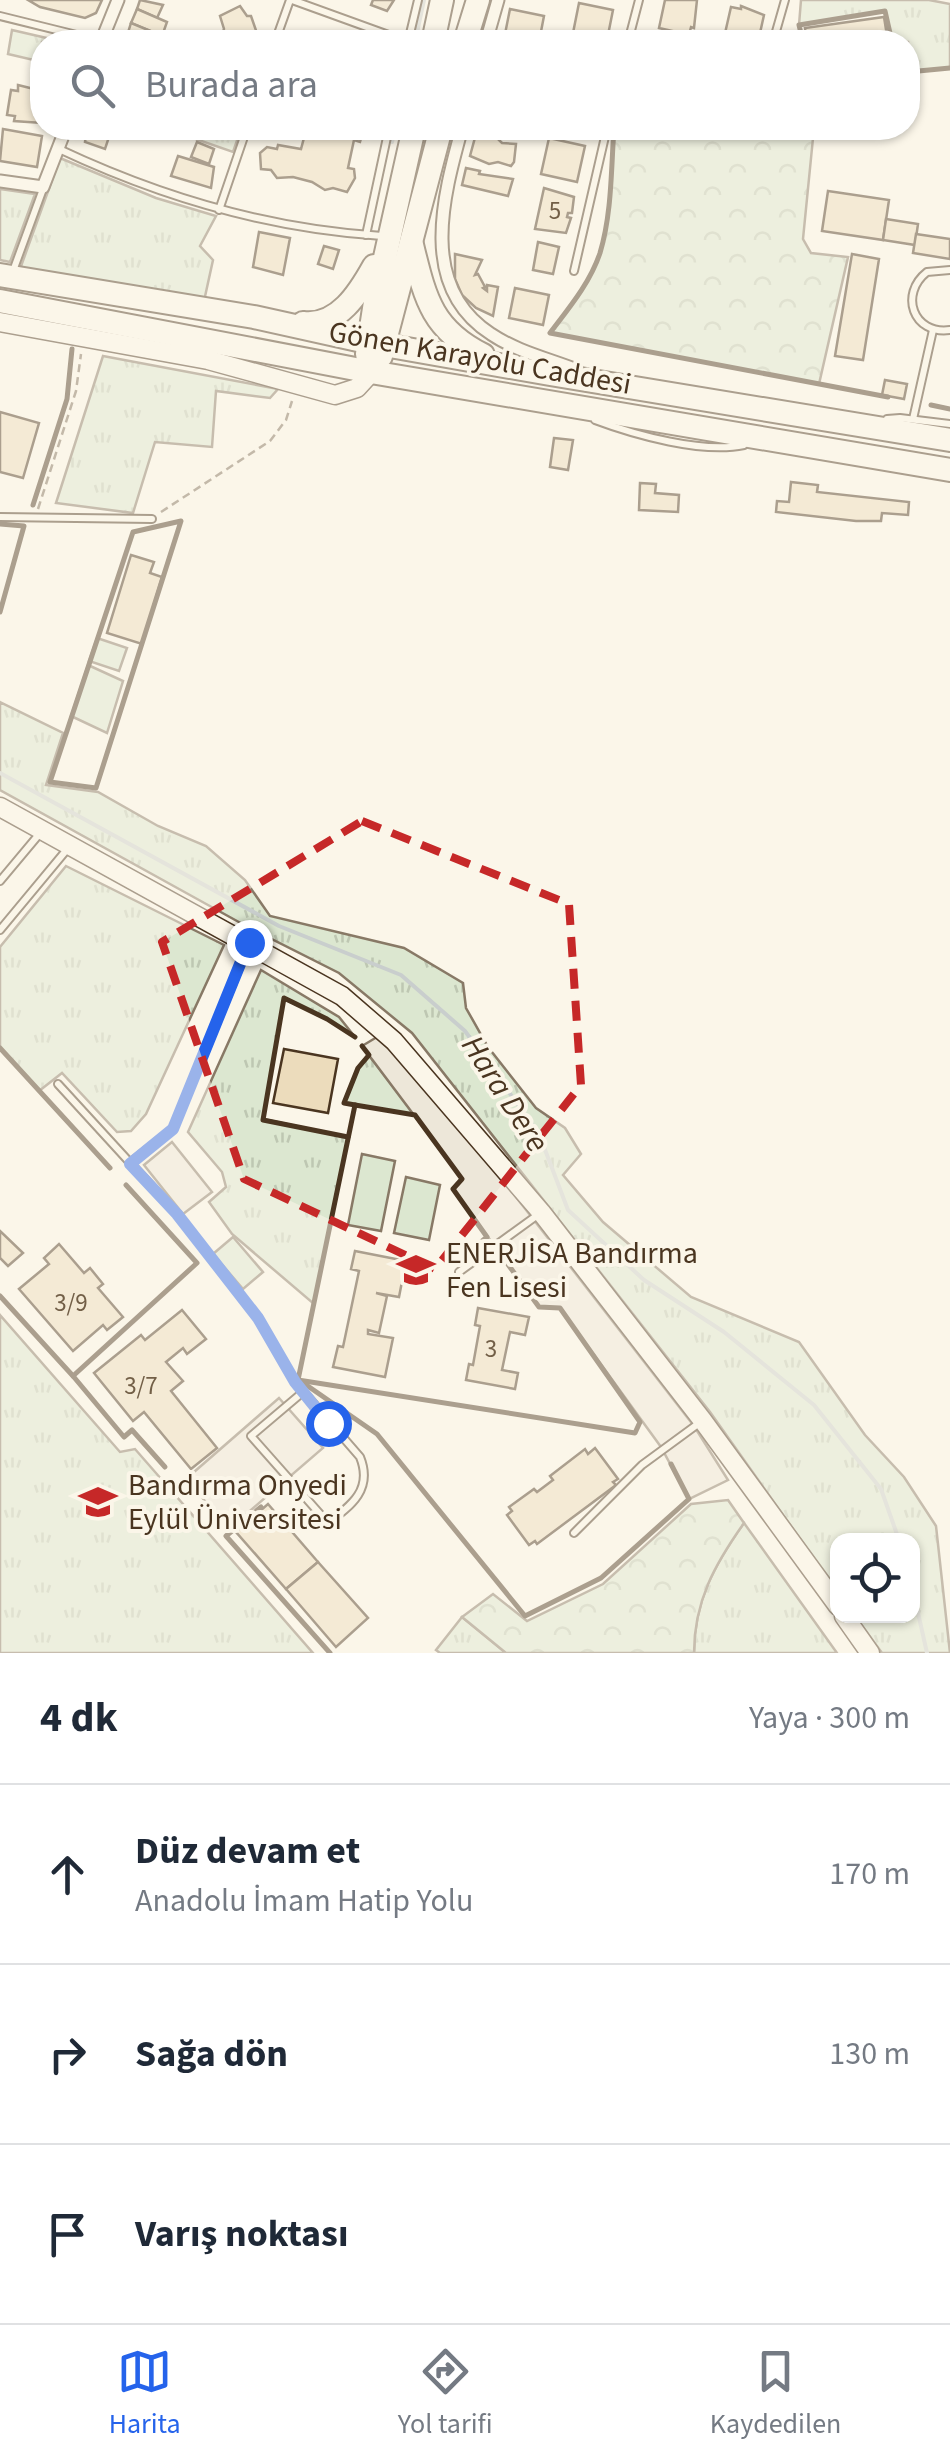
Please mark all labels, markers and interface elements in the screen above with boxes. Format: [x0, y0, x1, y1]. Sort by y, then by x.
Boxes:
search box [30, 30, 920, 140]
icon: search [65, 58, 120, 113]
text: Burada ara [145, 58, 318, 112]
house number: 5 [549, 193, 561, 229]
street label: Gönen Karayolu Caddesi [325, 310, 635, 406]
route end [227, 920, 273, 966]
water label: Hara Dere [450, 1026, 560, 1162]
place label: ENERJİSA Bandırma Fen Lisesi [446, 1232, 698, 1309]
school or university icon: ENERJİSA Bandırma Fen Lisesi [395, 1249, 437, 1291]
house number: 3/9 [54, 1285, 88, 1321]
house number: 3 [485, 1331, 497, 1367]
house number: 3/7 [124, 1368, 158, 1404]
route start [306, 1401, 352, 1447]
place label: Bandırma Onyedi Eylül Üniversitesi [128, 1464, 347, 1541]
school or university icon: Bandırma Onyedi Eylül Üniversitesi [77, 1481, 119, 1523]
map controls [830, 1533, 920, 1623]
button: locate [830, 1533, 920, 1623]
text: 4 dk [40, 1688, 118, 1748]
text: Yaya · 300 m [749, 1695, 910, 1741]
text: Düz devam et [135, 1824, 360, 1878]
icon: ahead [40, 1847, 95, 1902]
text: 170 m [829, 1851, 910, 1897]
text: Anadolu İmam Hatip Yolu [135, 1878, 473, 1924]
icon: right [40, 2027, 95, 2082]
text: Sağa dön [135, 2027, 288, 2081]
text: 130 m [829, 2031, 910, 2077]
icon: arrive [40, 2207, 95, 2262]
text: Varış noktası [135, 2207, 348, 2261]
tab: Harita [109, 2344, 181, 2444]
tab: Yol tarifi [398, 2344, 493, 2444]
tab: Kaydedilen [710, 2344, 841, 2444]

